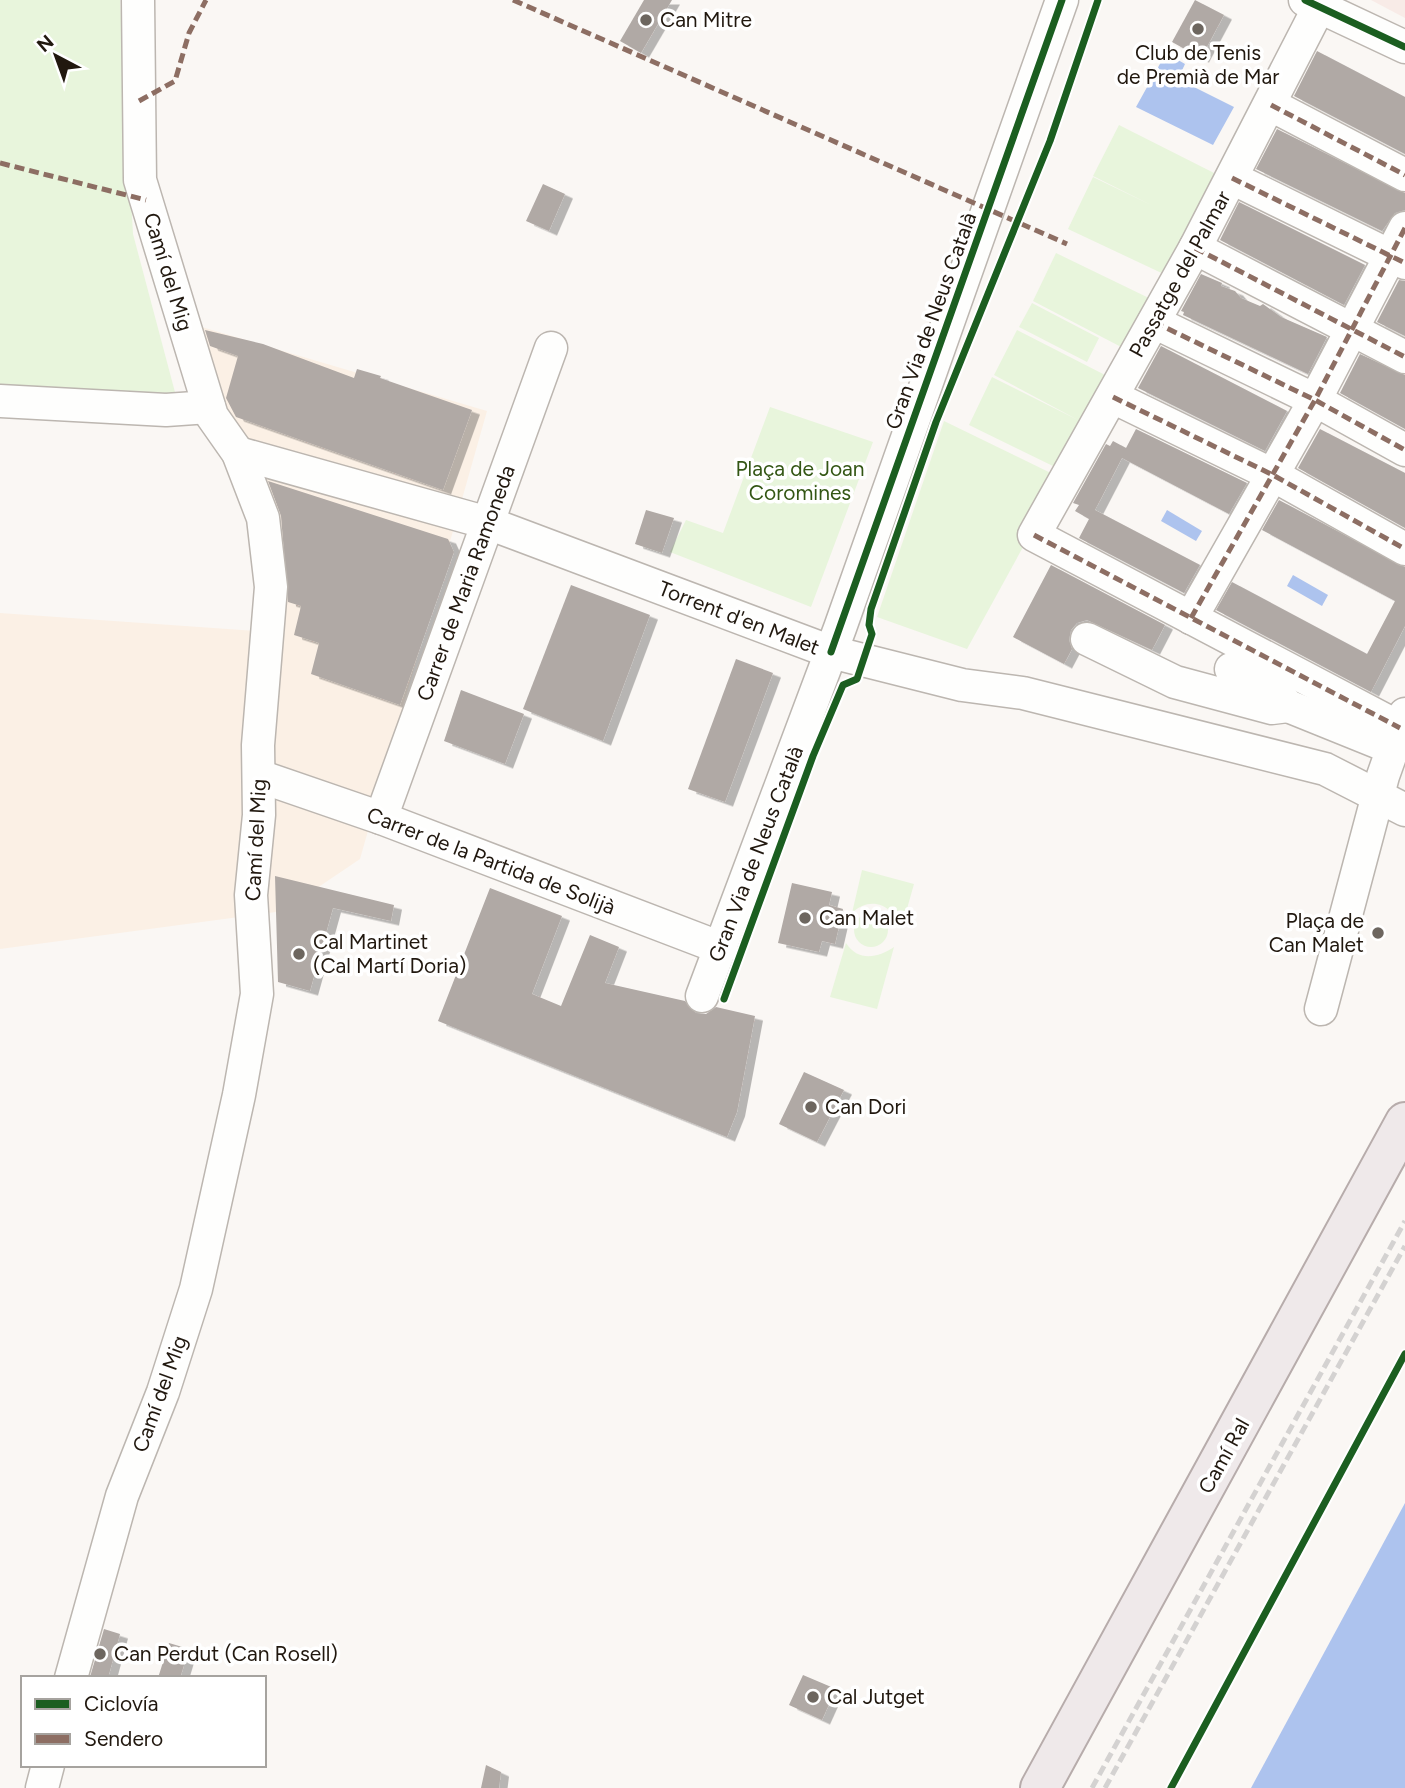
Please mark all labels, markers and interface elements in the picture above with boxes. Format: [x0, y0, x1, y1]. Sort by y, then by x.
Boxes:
place label: Can Mitre [660, 7, 752, 32]
marker: Can Mitre [638, 12, 654, 28]
north arrow [21, 21, 91, 91]
marker: Club de Tenis de Premià de Mar [1190, 21, 1206, 37]
text: N [32, 30, 58, 57]
place label: Club de Tenis de Premià de Mar [1117, 40, 1279, 89]
street label: Passatge del Palmar [1123, 186, 1236, 361]
street label: Gran Via de Neus Català [880, 209, 981, 433]
street label: Camí del Mig [139, 210, 198, 334]
park label: Plaça de Joan Coromines [735, 456, 865, 505]
street label: Carrer de Maria Ramoneda [411, 461, 520, 704]
street label: Torrent d'en Malet [655, 575, 823, 660]
street label: Gran Via de Neus Català [703, 742, 808, 965]
street label: Camí del Mig [240, 778, 271, 902]
street label: Carrer de la Partida de Solijà [364, 802, 619, 919]
place label: Can Malet [819, 905, 914, 930]
place label: Plaça de Can Malet [1269, 908, 1364, 957]
marker: Can Malet [797, 910, 813, 926]
marker: Plaça de Can Malet [1370, 925, 1386, 941]
place label: Cal Martinet (Cal Martí Doria) [313, 929, 466, 978]
marker: Cal Martinet (Cal Martí Doria) [291, 946, 307, 962]
place label: Can Dori [825, 1094, 906, 1119]
marker: Can Dori [803, 1099, 819, 1115]
street label: Camí del Mig [127, 1332, 192, 1456]
street label: Camí Ral [1193, 1414, 1254, 1498]
place label: Can Perdut (Can Rosell) [114, 1641, 338, 1666]
marker: Can Perdut (Can Rosell) [92, 1646, 108, 1662]
legend [21, 1676, 266, 1767]
place label: Cal Jutget [827, 1684, 925, 1709]
marker: Cal Jutget [805, 1689, 821, 1705]
text: Ciclovía [84, 1691, 158, 1716]
text: Sendero [84, 1726, 163, 1751]

